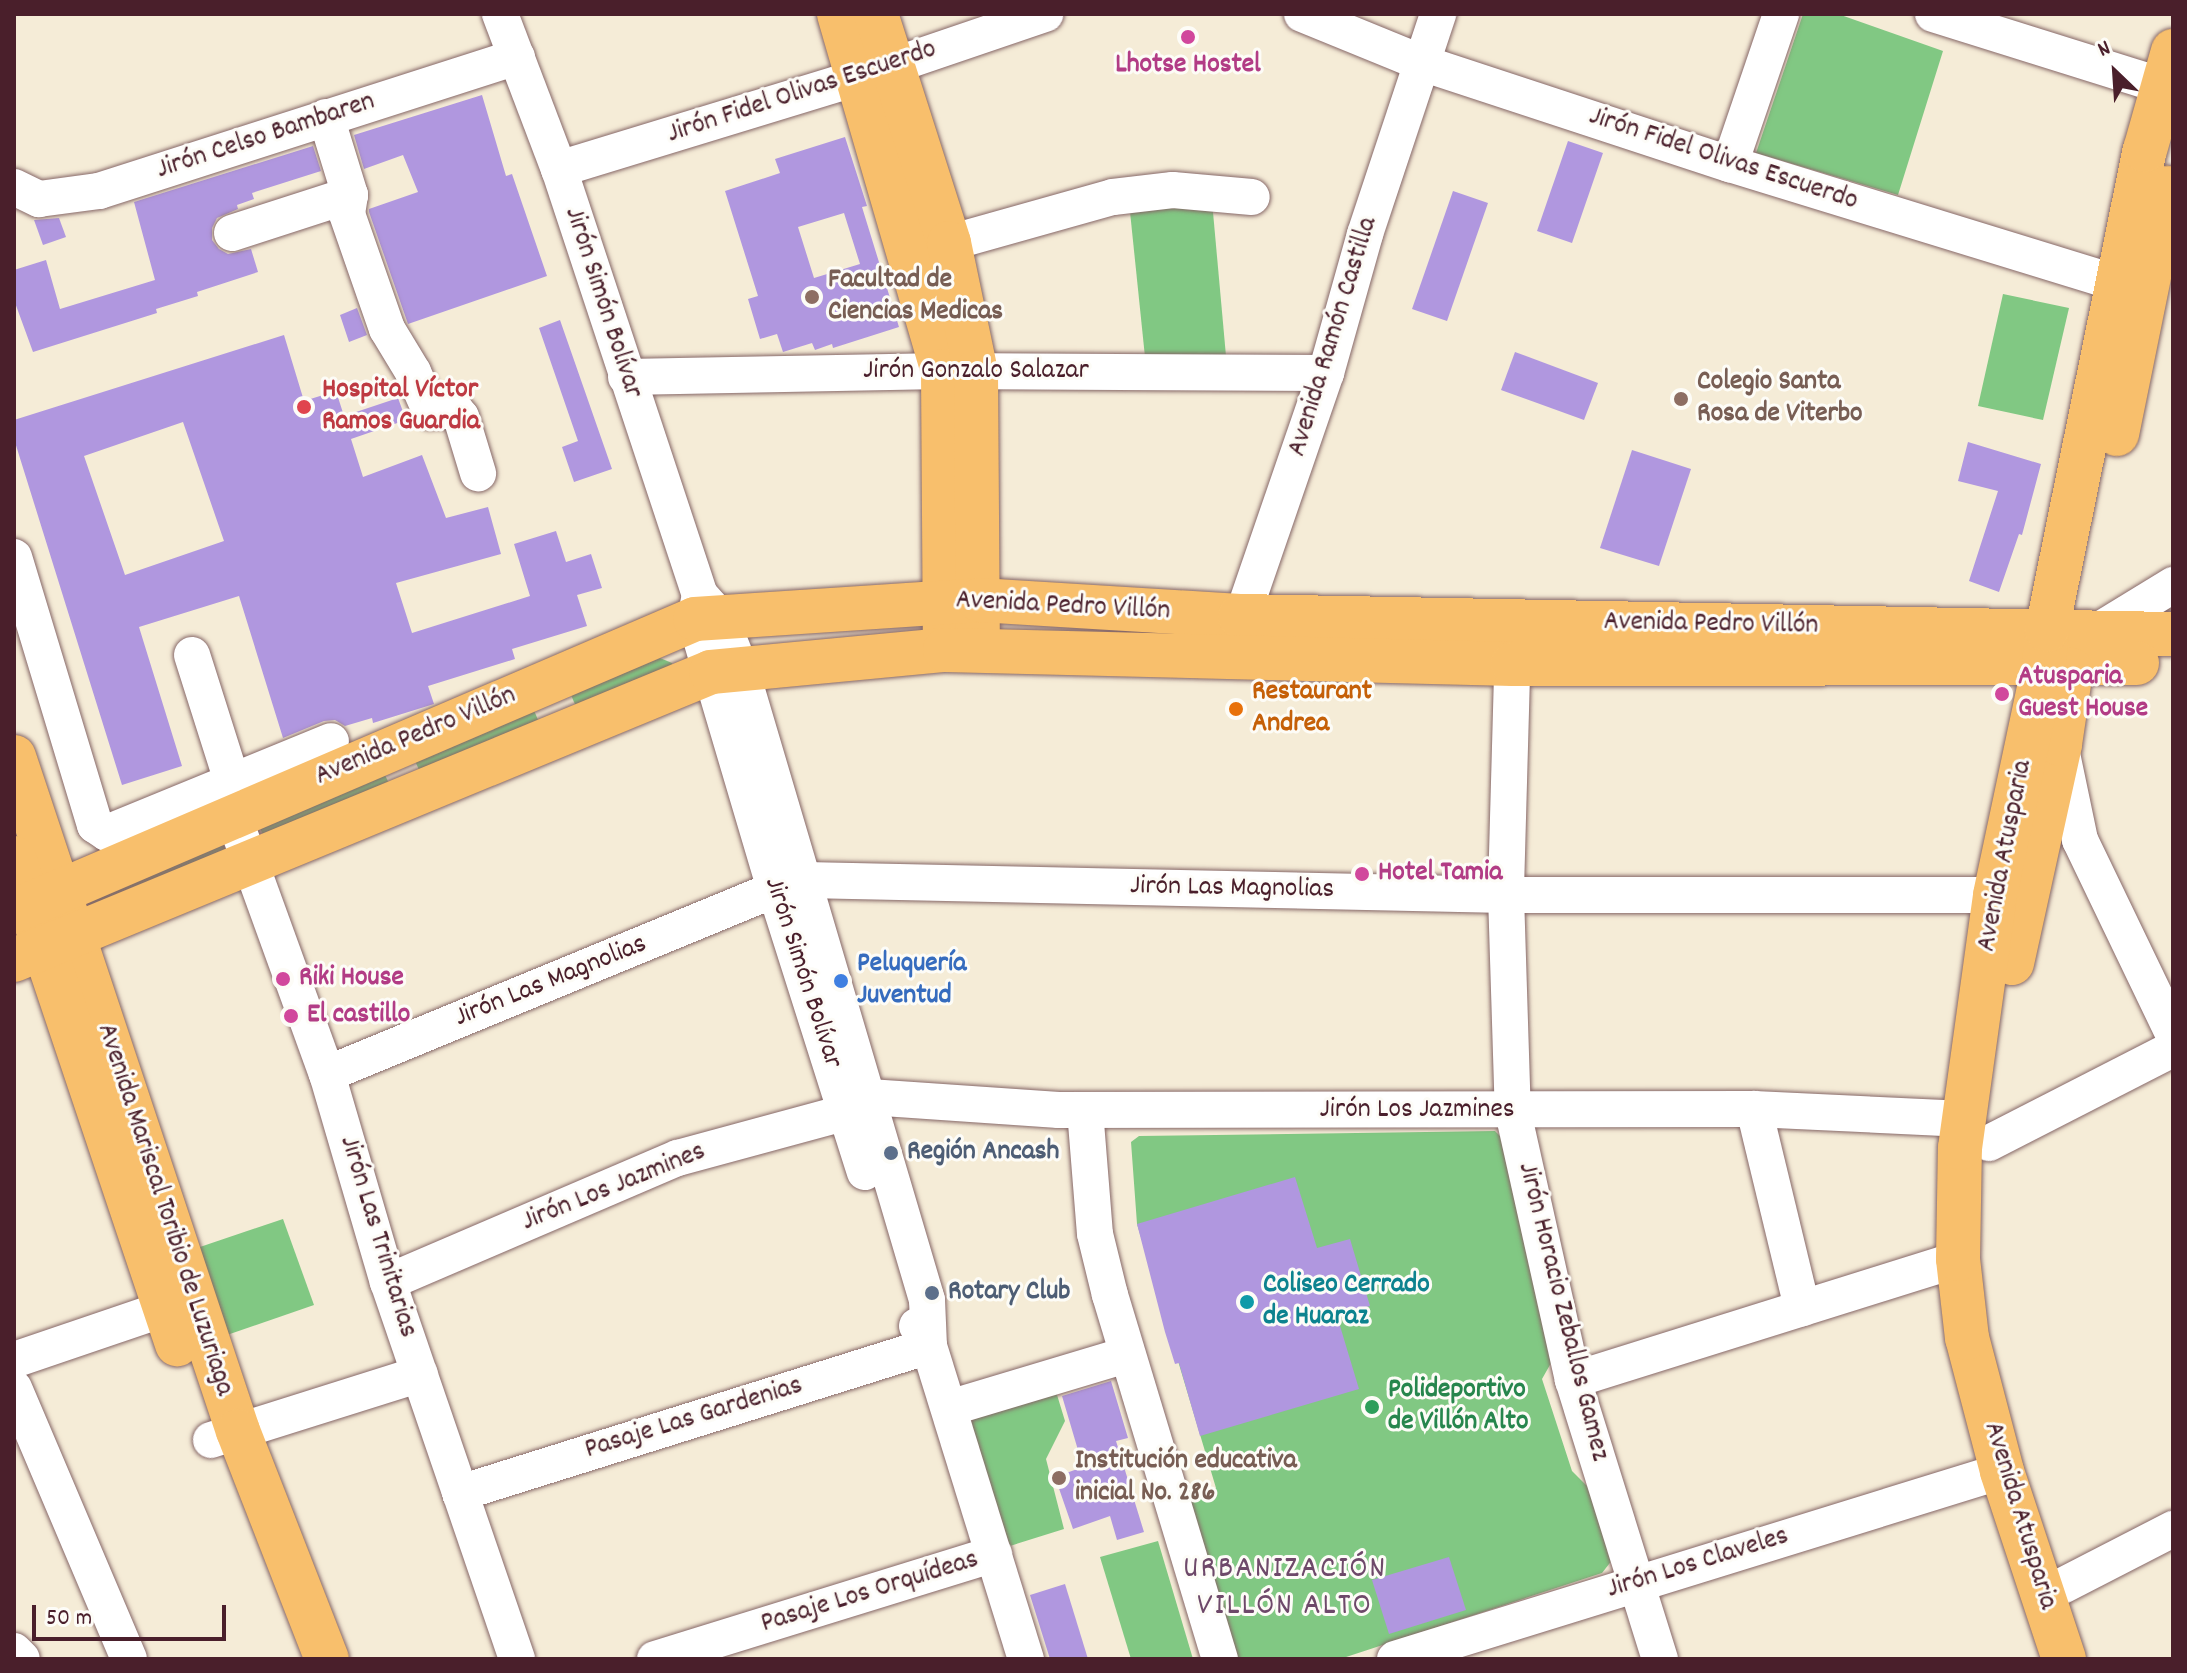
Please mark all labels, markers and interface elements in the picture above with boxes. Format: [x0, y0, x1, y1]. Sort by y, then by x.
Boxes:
marker: Lhotse Hostel [1179, 28, 1197, 46]
north arrow [2075, 32, 2155, 112]
text: N [2093, 33, 2116, 66]
street label: Jirón Fidel Olivas Escuerdo [663, 34, 941, 152]
place label: Lhotse Hostel [1115, 49, 1261, 83]
street label: Jirón Celso Bambaren [153, 86, 379, 188]
street label: Jirón Fidel Olivas Escuerdo [1584, 101, 1862, 219]
street label: Jirón Simón Bolívar [555, 203, 649, 403]
street label: Avenida Ramón Castilla [1282, 213, 1386, 461]
place label: Facultad de Ciencias Medicas [828, 264, 1003, 330]
marker: Facultad de Ciencias Medicas [803, 288, 821, 306]
street label: Jirón Gonzalo Salazar [863, 355, 1089, 389]
place label: Colegio Santa Rosa de Viterbo [1697, 366, 1863, 432]
place label: Hospital Víctor Ramos Guardia [322, 374, 480, 440]
marker: Colegio Santa Rosa de Viterbo [1672, 390, 1690, 408]
marker: Hospital Víctor Ramos Guardia [293, 396, 315, 418]
street label: Avenida Pedro Villón [955, 585, 1171, 629]
street label: Avenida Pedro Villón [1603, 606, 1819, 644]
place label: Atusparia Guest House [2018, 661, 2148, 727]
place label: Restaurant Andrea [1252, 676, 1372, 742]
street label: Avenida Pedro Villón [311, 680, 521, 794]
marker: Atusparia Guest House [1993, 685, 2011, 703]
marker: Restaurant Andrea [1227, 700, 1245, 718]
street label: Avenida Atusparia [1971, 757, 2041, 955]
place label: Hotel Tamia [1378, 857, 1502, 891]
marker: Hotel Tamia [1353, 865, 1371, 883]
street label: Jirón Las Magnolias [1130, 870, 1334, 908]
street label: Jirón Simón Bolívar [755, 873, 849, 1073]
street label: Jirón Las Magnolias [450, 928, 652, 1036]
place label: Peluquería Juventud [857, 948, 966, 1014]
place label: Riki House [299, 962, 404, 996]
marker: Riki House [274, 970, 292, 988]
marker: Peluquería Juventud [832, 972, 850, 990]
place label: El castillo [307, 999, 410, 1033]
marker: El castillo [282, 1007, 300, 1025]
street label: Avenida Mariscal Toribio de Luzuriaga [88, 1020, 240, 1400]
street label: Jirón Los Jazmines [1320, 1094, 1514, 1128]
street label: Jirón Las Trinitarias [330, 1132, 424, 1342]
street label: Jirón Los Jazmines [517, 1136, 711, 1240]
place label: Región Ancash [907, 1136, 1059, 1170]
marker: Región Ancash [882, 1144, 900, 1162]
street label: Jirón Horacio Zeballos Gamez [1509, 1159, 1615, 1465]
place label: Coliseo Cerrado de Huaraz [1263, 1269, 1430, 1335]
place label: Rotary Club [948, 1276, 1070, 1310]
marker: Rotary Club [923, 1284, 941, 1302]
marker: Coliseo Cerrado de Huaraz [1238, 1293, 1256, 1311]
street label: Pasaje Las Gardenias [581, 1370, 807, 1468]
place label: Polideportivo de Villón Alto [1388, 1374, 1528, 1440]
marker: Polideportivo de Villón Alto [1363, 1398, 1381, 1416]
street label: Avenida Atusparia [1975, 1418, 2063, 1614]
place label: Institución educativa inicial No. 286 [1075, 1445, 1297, 1511]
marker: Institución educativa inicial No. 286 [1050, 1469, 1068, 1487]
street label: Jirón Los Claveles [1603, 1520, 1793, 1608]
street label: Pasaje Los Orquídeas [757, 1544, 983, 1642]
district label: URBANIZACIÓN VILLÓN ALTO [1183, 1552, 1387, 1627]
scale bar [36, 1589, 230, 1639]
text: 50 m [46, 1602, 92, 1636]

